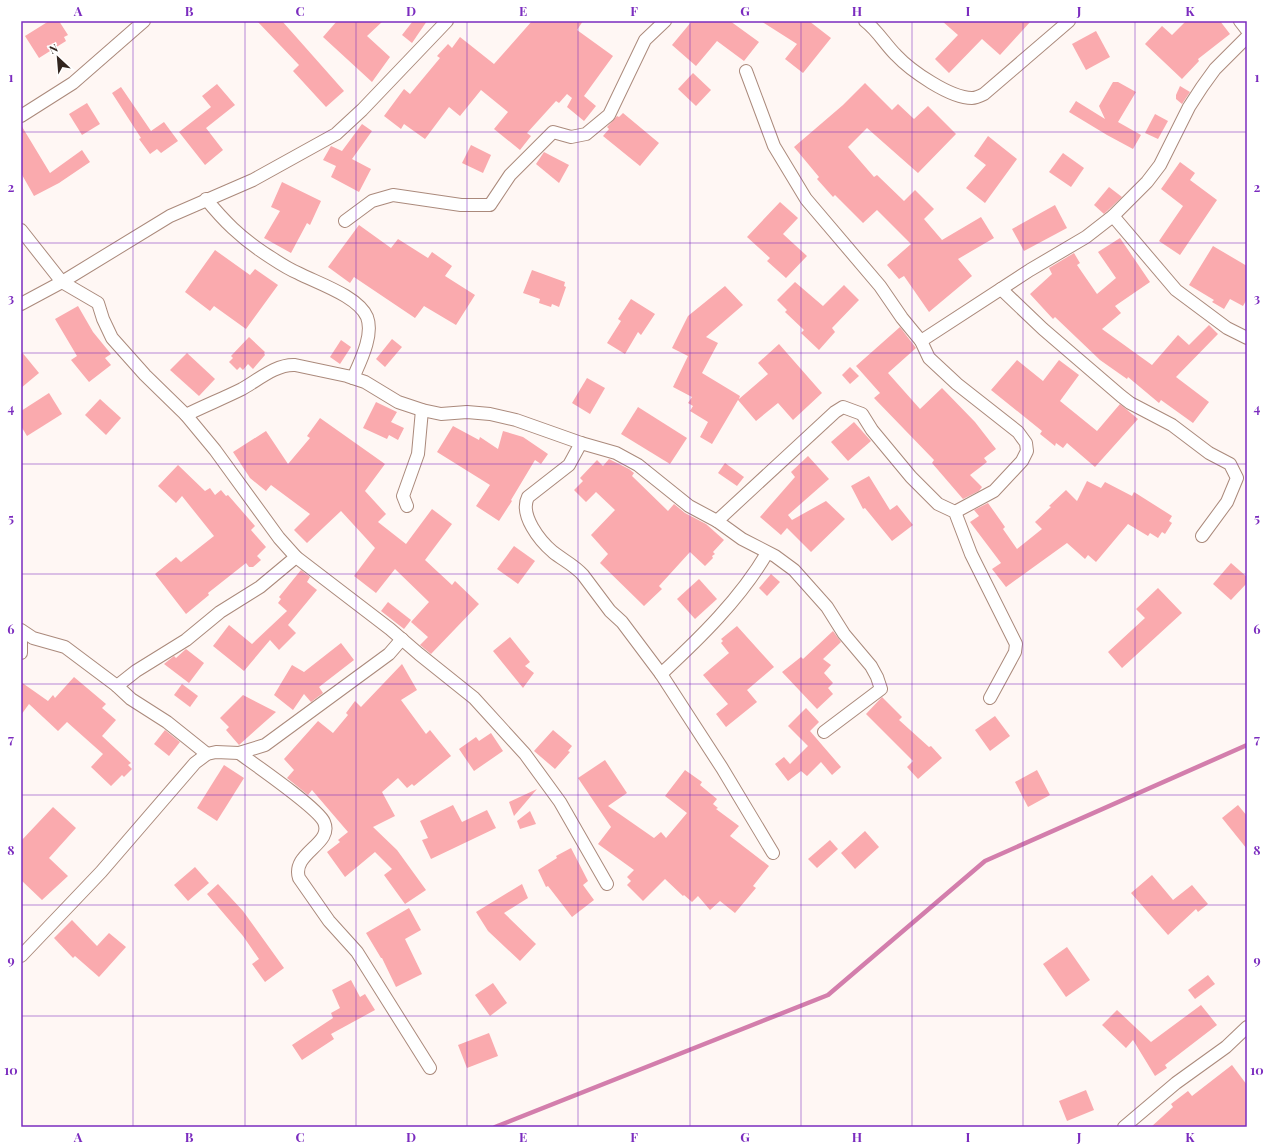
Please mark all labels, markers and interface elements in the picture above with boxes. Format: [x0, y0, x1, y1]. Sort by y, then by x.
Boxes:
text: A [73, 2, 83, 19]
text: B [185, 2, 194, 19]
text: C [295, 2, 305, 19]
text: D [406, 2, 416, 19]
text: E [519, 2, 527, 19]
text: F [630, 2, 638, 19]
text: G [740, 2, 750, 19]
text: H [852, 2, 862, 19]
text: I [966, 2, 971, 19]
text: J [1076, 2, 1082, 19]
text: K [1185, 2, 1195, 19]
north arrow [38, 38, 78, 78]
text: N [47, 40, 60, 57]
text: 1 [9, 68, 14, 85]
text: 1 [1255, 68, 1260, 85]
text: 2 [8, 178, 15, 195]
text: 2 [1254, 178, 1261, 195]
text: 3 [8, 289, 14, 306]
text: 3 [1254, 289, 1260, 306]
text: 4 [8, 399, 15, 416]
text: 4 [1254, 399, 1261, 416]
text: 5 [8, 509, 14, 526]
text: 5 [1254, 509, 1260, 526]
text: 6 [7, 620, 15, 637]
text: 6 [1253, 620, 1261, 637]
text: 7 [8, 730, 14, 747]
text: 7 [1254, 730, 1260, 747]
text: 8 [7, 841, 15, 858]
text: 8 [1253, 841, 1261, 858]
text: 9 [7, 951, 15, 968]
text: 9 [1253, 951, 1261, 968]
text: 10 [4, 1061, 18, 1078]
text: 10 [1250, 1061, 1264, 1078]
text: A [73, 1128, 83, 1145]
text: B [185, 1128, 194, 1145]
text: C [295, 1128, 305, 1145]
text: D [406, 1128, 416, 1145]
text: E [519, 1128, 527, 1145]
text: F [630, 1128, 638, 1145]
text: G [740, 1128, 750, 1145]
text: H [852, 1128, 862, 1145]
text: I [966, 1128, 971, 1145]
text: J [1076, 1128, 1082, 1145]
text: K [1185, 1128, 1195, 1145]

